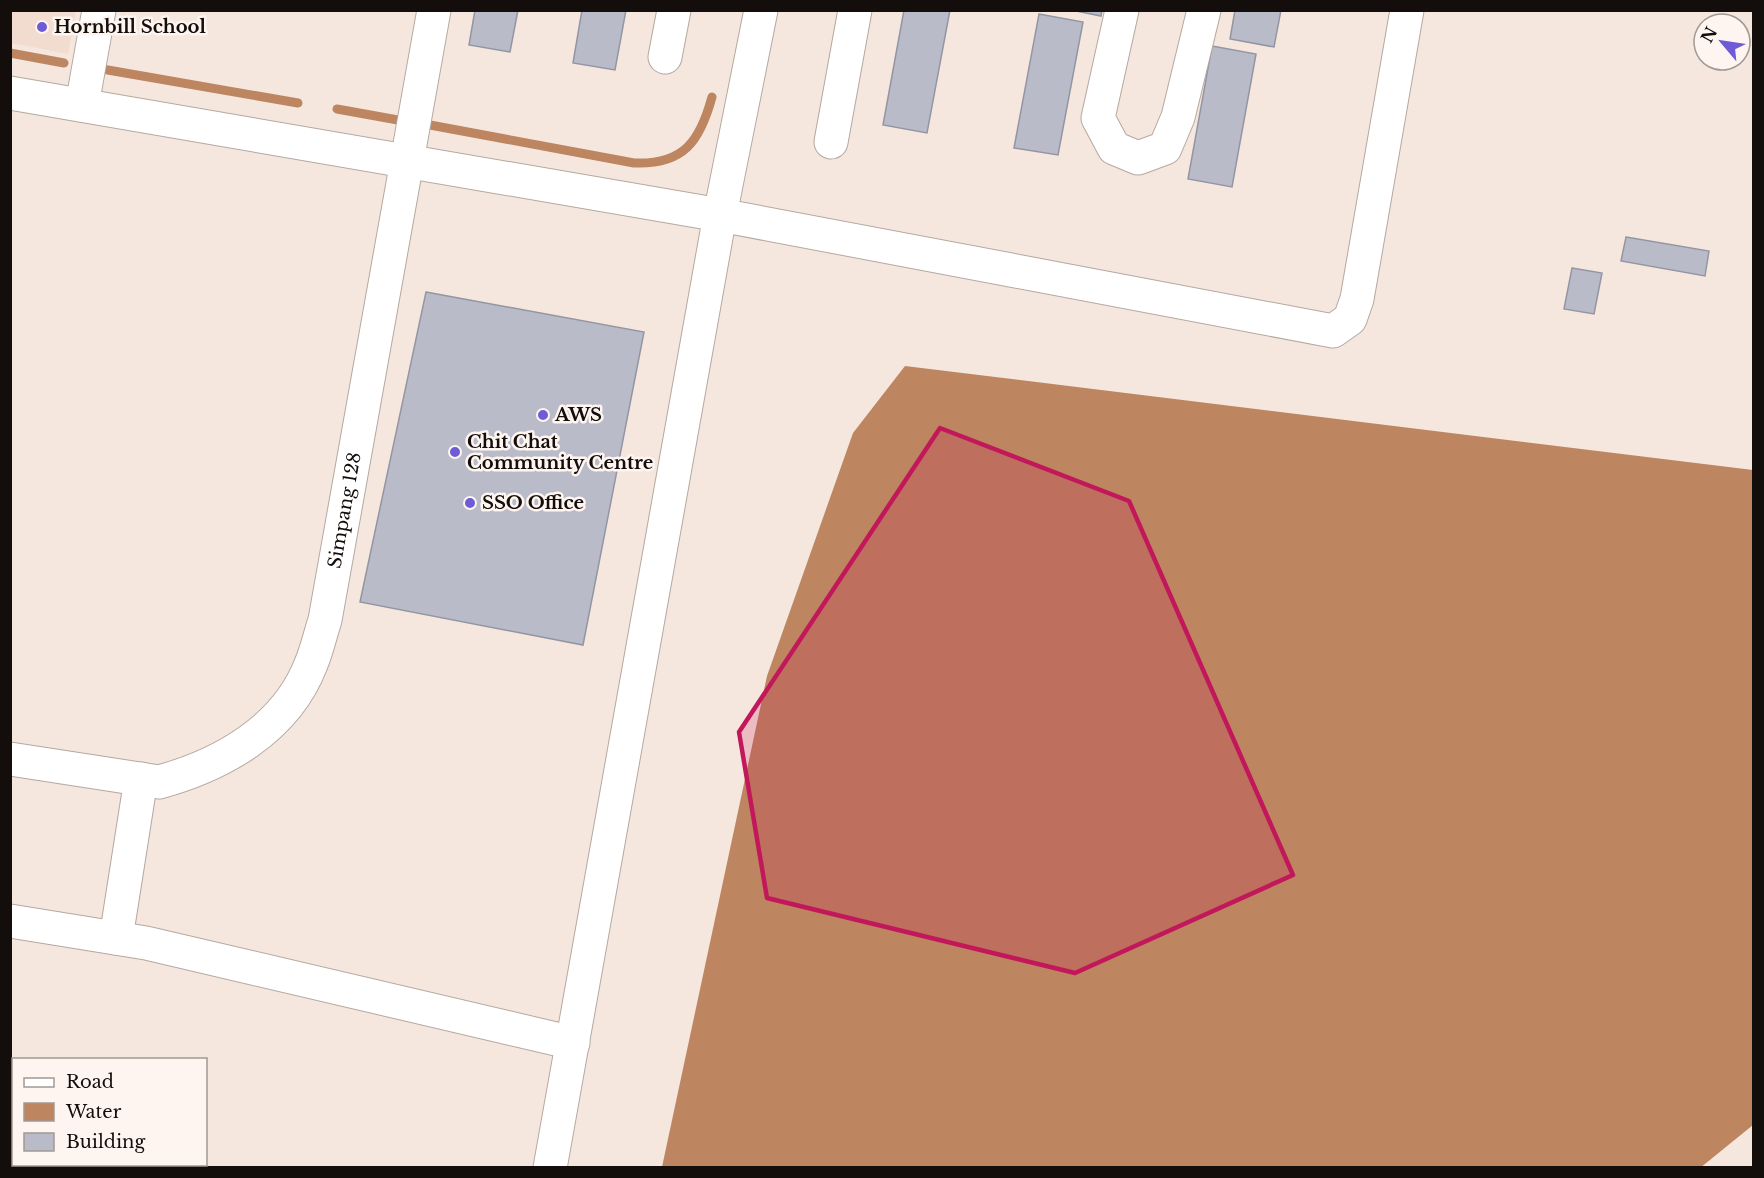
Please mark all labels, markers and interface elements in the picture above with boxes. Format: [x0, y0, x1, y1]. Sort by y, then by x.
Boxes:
north arrow [1692, 12, 1752, 72]
place label: Hornbill School [54, 16, 206, 38]
marker: Hornbill School [35, 20, 49, 34]
text: N [1696, 23, 1721, 46]
place label: AWS [554, 404, 602, 426]
marker: AWS [536, 408, 550, 422]
place label: Chit Chat Community Centre [467, 431, 653, 474]
marker: Chit Chat Community Centre [448, 445, 462, 459]
street label: Simpang 128 [323, 451, 366, 570]
place label: SSO Office [482, 492, 584, 514]
marker: SSO Office [463, 496, 477, 510]
legend [12, 1058, 207, 1166]
text: Road [66, 1071, 114, 1093]
text: Water [65, 1101, 122, 1123]
text: Building [66, 1131, 145, 1153]

